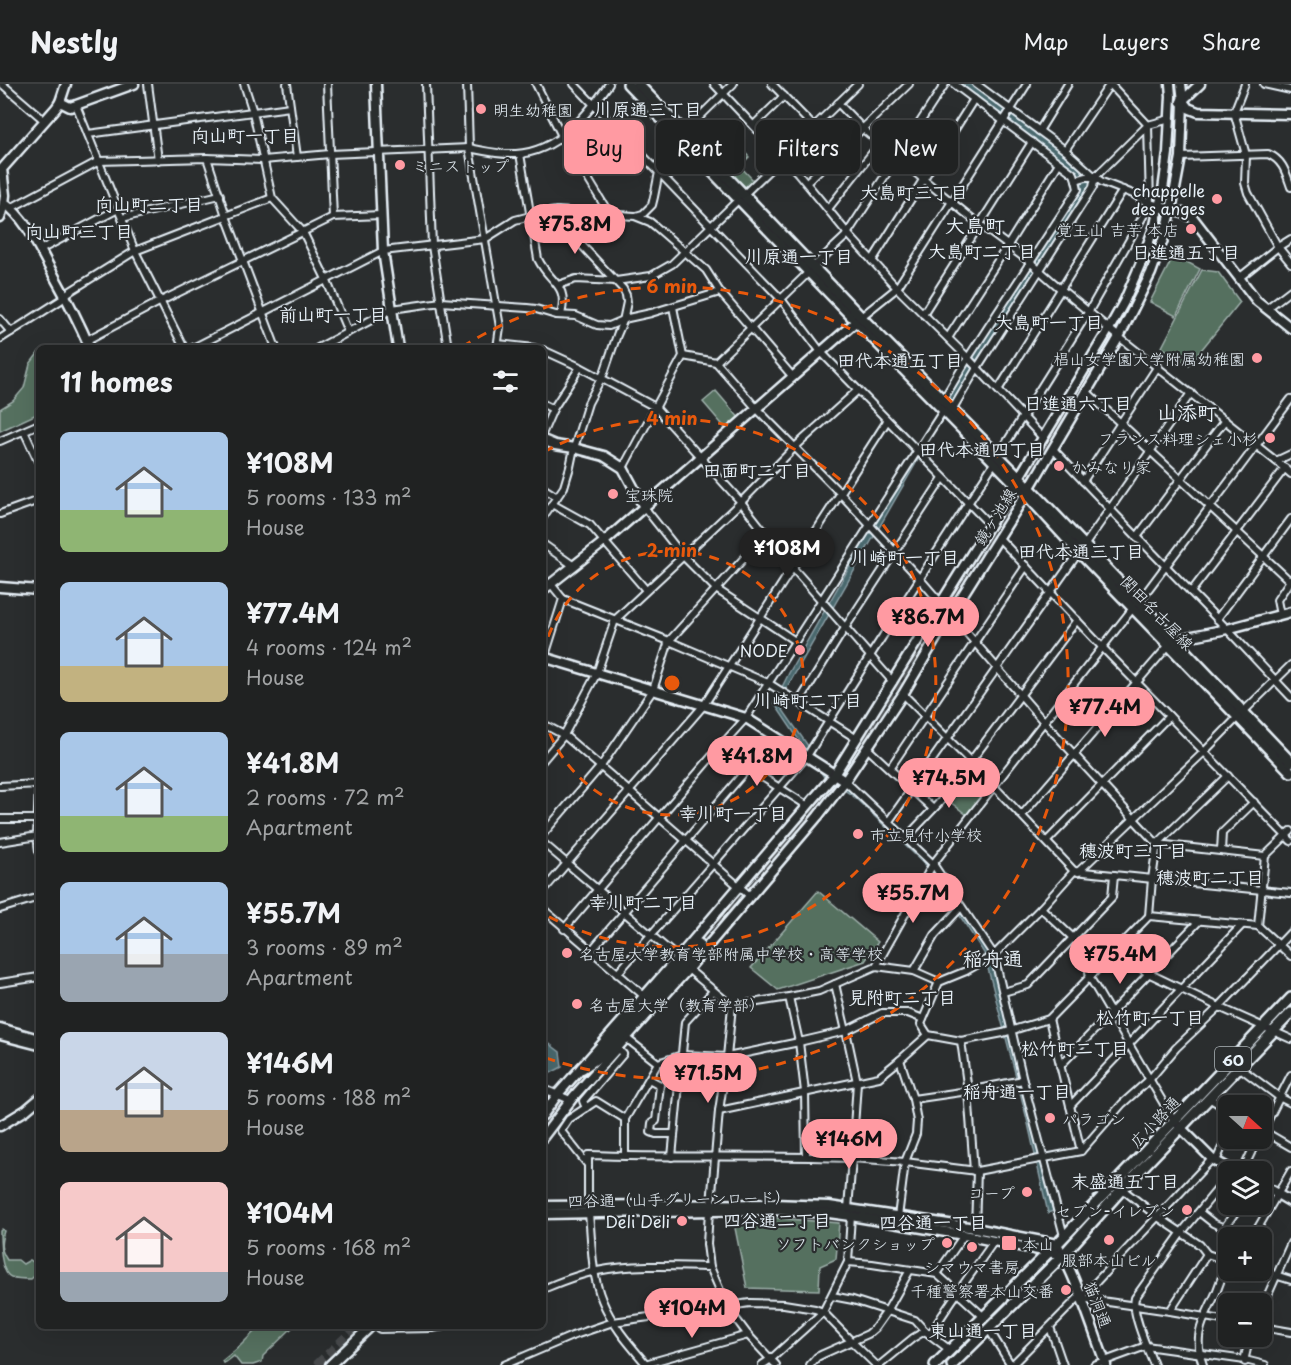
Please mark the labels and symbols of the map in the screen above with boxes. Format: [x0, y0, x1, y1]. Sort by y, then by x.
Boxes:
district label: 川原通三丁目 [594, 95, 702, 122]
place label: 明生幼稚園 [493, 97, 573, 121]
marker: 明生幼稚園 [474, 102, 488, 116]
district label: 向山町一丁目 [191, 121, 299, 148]
place label: ミニストップ [412, 153, 510, 177]
marker: ミニストップ [393, 158, 407, 172]
district label: 大島町三丁目 [860, 178, 968, 205]
place label: chappelle des anges [1131, 178, 1205, 220]
district label: 向山町二丁目 [95, 190, 203, 217]
marker: chappelle des anges [1210, 192, 1224, 206]
pin: ¥75.8M [526, 204, 624, 255]
district label: 大島町 [945, 210, 1005, 240]
district label: 向山町三丁目 [25, 217, 133, 244]
place label: 覚王山 吉芋 本店 [1057, 217, 1179, 241]
marker: 覚王山 吉芋 本店 [1184, 222, 1198, 236]
district label: 大島町二丁目 [928, 237, 1036, 264]
district label: 日進通五丁目 [1132, 238, 1240, 265]
district label: 川原通一丁目 [745, 242, 853, 269]
text: 6 min [647, 272, 697, 299]
district label: 前山町一丁目 [279, 300, 387, 327]
district label: 大島町一丁目 [995, 308, 1103, 335]
district label: 田代本通五丁目 [837, 346, 963, 373]
place label: 椙山女学園大学附属幼稚園 [1053, 346, 1245, 370]
marker: 椙山女学園大学附属幼稚園 [1250, 351, 1264, 365]
district label: 日進通六丁目 [1024, 389, 1132, 416]
district label: 山添町 [1157, 397, 1217, 427]
text: 4 min [646, 404, 698, 431]
place label: フランス料理シェ小杉 [1098, 426, 1258, 450]
marker: フランス料理シェ小杉 [1263, 431, 1277, 445]
district label: 田代本通四丁目 [919, 435, 1045, 462]
place label: かみなり家 [1071, 454, 1151, 478]
district label: 田面町二丁目 [703, 456, 811, 483]
marker: かみなり家 [1052, 459, 1066, 473]
place label: 宝珠院 [625, 482, 673, 506]
street label: 鏡ヶ池線 [967, 482, 1021, 550]
marker: 宝珠院 [606, 487, 620, 501]
pin: ¥108M [745, 528, 829, 579]
text: 2 min [647, 536, 697, 563]
district label: 田代本通三丁目 [1018, 537, 1144, 564]
district label: 川崎町一丁目 [851, 543, 959, 570]
street label: 関田名古屋線 [1116, 569, 1200, 655]
pin: ¥86.7M [879, 597, 977, 648]
place label: NODE [740, 638, 788, 662]
marker: NODE [793, 643, 807, 657]
centre of rings [662, 673, 682, 693]
district label: 川崎町二丁目 [754, 686, 862, 713]
pin: ¥77.4M [1056, 687, 1154, 738]
pin: ¥41.8M [708, 736, 806, 787]
pin: ¥74.5M [900, 758, 998, 809]
district label: 幸川町一丁目 [679, 799, 787, 826]
place label: 市立見付小学校 [870, 822, 982, 846]
marker: 市立見付小学校 [851, 827, 865, 841]
district label: 穂波町三丁目 [1079, 836, 1187, 863]
district label: 穂波町二丁目 [1156, 863, 1264, 890]
pin: ¥55.7M [864, 873, 962, 924]
district label: 幸川町二丁目 [589, 888, 697, 915]
pin: ¥75.4M [1071, 934, 1169, 985]
place label: 名古屋大学教育学部附属中学校・高等学校 [579, 941, 883, 965]
district label: 稲舟通 [963, 943, 1023, 973]
marker: 名古屋大学教育学部附属中学校・高等学校 [560, 946, 574, 960]
district label: 見附町二丁目 [848, 983, 956, 1010]
place label: 名古屋大学（教育学部） [589, 992, 765, 1016]
marker: 名古屋大学（教育学部） [570, 997, 584, 1011]
district label: 松竹町一丁目 [1096, 1003, 1204, 1030]
district label: 松竹町二丁目 [1021, 1034, 1129, 1061]
road number: 60 [1215, 1047, 1251, 1071]
pin: ¥71.5M [659, 1053, 757, 1104]
district label: 稲舟通一丁目 [963, 1077, 1071, 1104]
street label: 広小路通 [1123, 1090, 1185, 1152]
north arrow [1218, 1095, 1272, 1149]
place label: パラゴン [1062, 1106, 1126, 1130]
marker: パラゴン [1043, 1111, 1057, 1125]
pin: ¥146M [807, 1119, 891, 1170]
district label: 末盛通五丁目 [1071, 1167, 1179, 1194]
place label: コープ [968, 1180, 1015, 1204]
street label: 四谷通（山手グリーンロード） [567, 1184, 791, 1212]
marker: コープ [1020, 1185, 1034, 1199]
place label: セブン-イレブン [1055, 1198, 1175, 1222]
marker: セブン-イレブン [1180, 1203, 1194, 1217]
district label: 四谷通二丁目 [723, 1206, 831, 1233]
district label: 四谷通一丁目 [879, 1208, 987, 1235]
place label: Deli Deli [605, 1209, 670, 1233]
marker: Deli Deli [675, 1214, 689, 1228]
place label: ソフトバンクショップ [776, 1231, 935, 1255]
place label: 本山 [1022, 1231, 1054, 1255]
marker: 服部本山ビル [1102, 1233, 1116, 1247]
marker: 本山 [1000, 1234, 1018, 1252]
marker: ソフトバンクショップ [940, 1236, 954, 1250]
marker: シマウマ書房 [965, 1240, 979, 1254]
place label: 服部本山ビル [1061, 1247, 1157, 1271]
place label: シマウマ書房 [924, 1254, 1020, 1278]
street label: 猫洞通 [1079, 1277, 1119, 1331]
place label: 千種警察署本山交番 [910, 1278, 1054, 1302]
marker: 千種警察署本山交番 [1059, 1283, 1073, 1297]
pin: ¥104M [650, 1288, 734, 1339]
district label: 東山通一丁目 [929, 1316, 1037, 1343]

